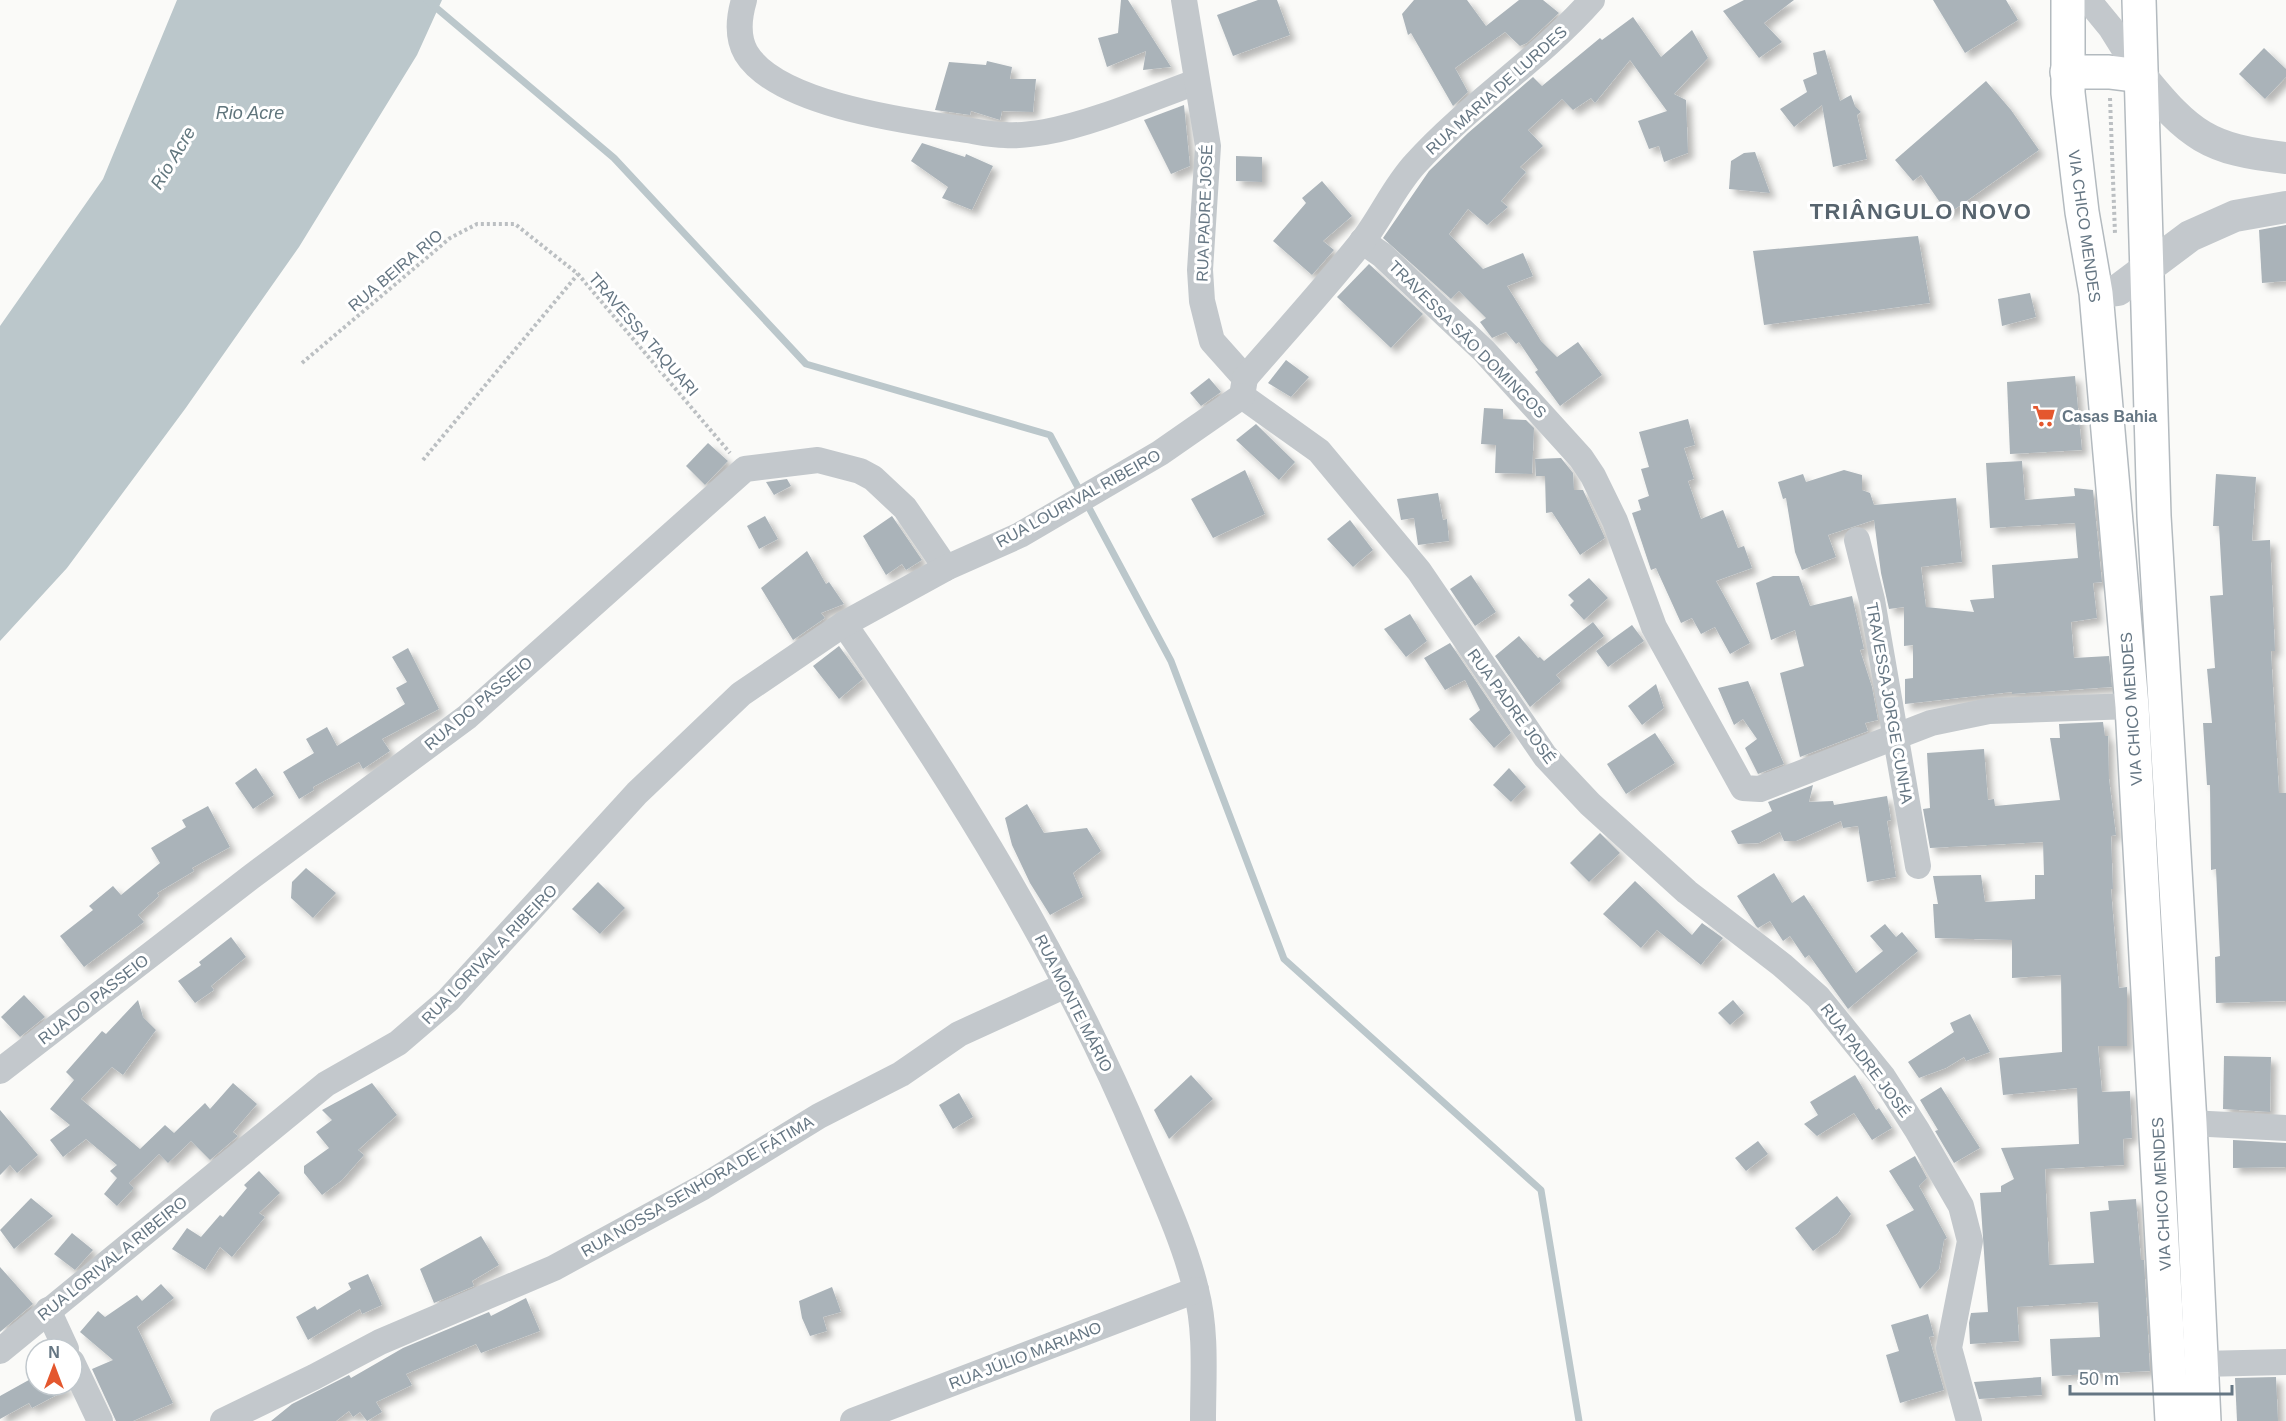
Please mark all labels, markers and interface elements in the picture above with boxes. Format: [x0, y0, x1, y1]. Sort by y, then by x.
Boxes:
street label: RUA MARIA DE LURDES [1423, 23, 1570, 158]
water label: Rio Acre [216, 103, 284, 123]
water label: Río Acre [147, 123, 199, 193]
street label: RUA PADRE JOSÉ [1193, 144, 1215, 282]
street label: VIA CHICO MENDES [2065, 149, 2104, 303]
district label: TRIÂNGULO NOVO [1810, 199, 2032, 224]
street label: RUA BEIRA RIO [345, 226, 446, 315]
street label: TRAVESSA SÃO DOMINGOS [1386, 256, 1551, 421]
street label: TRAVESSA TAQUARI [586, 269, 702, 399]
supermarket icon: Casas Bahia [2031, 403, 2057, 429]
place label: Casas Bahia [2062, 408, 2157, 425]
street label: RUA LOURIVAL RIBEIRO [993, 446, 1163, 551]
street label: TRAVESSA JORGE CUNHA [1863, 601, 1916, 805]
street label: VIA CHICO MENDES [2118, 632, 2145, 786]
street label: RUA PADRE JOSÉ [1464, 645, 1560, 767]
street label: RUA DO PASSEIO [421, 654, 535, 753]
street label: RUA LORIVAL A RIBEIRO [418, 881, 560, 1027]
street label: RUA MONTE MÁRIO [1031, 931, 1117, 1075]
street label: RUA DO PASSEIO [35, 951, 152, 1048]
street label: RUA PADRE JOSÉ [1817, 1000, 1915, 1120]
street label: RUA NOSSA SENHORA DE FÁTIMA [578, 1112, 817, 1260]
street label: VIA CHICO MENDES [2149, 1117, 2174, 1271]
street label: RUA LORIVAL A RIBEIRO [34, 1193, 190, 1324]
street label: RUA JÚLIO MARIANO [946, 1318, 1104, 1392]
north arrow [24, 1337, 84, 1397]
text: N [48, 1344, 60, 1361]
scale bar [2070, 1358, 2232, 1396]
text: 50 m [2079, 1369, 2119, 1389]

